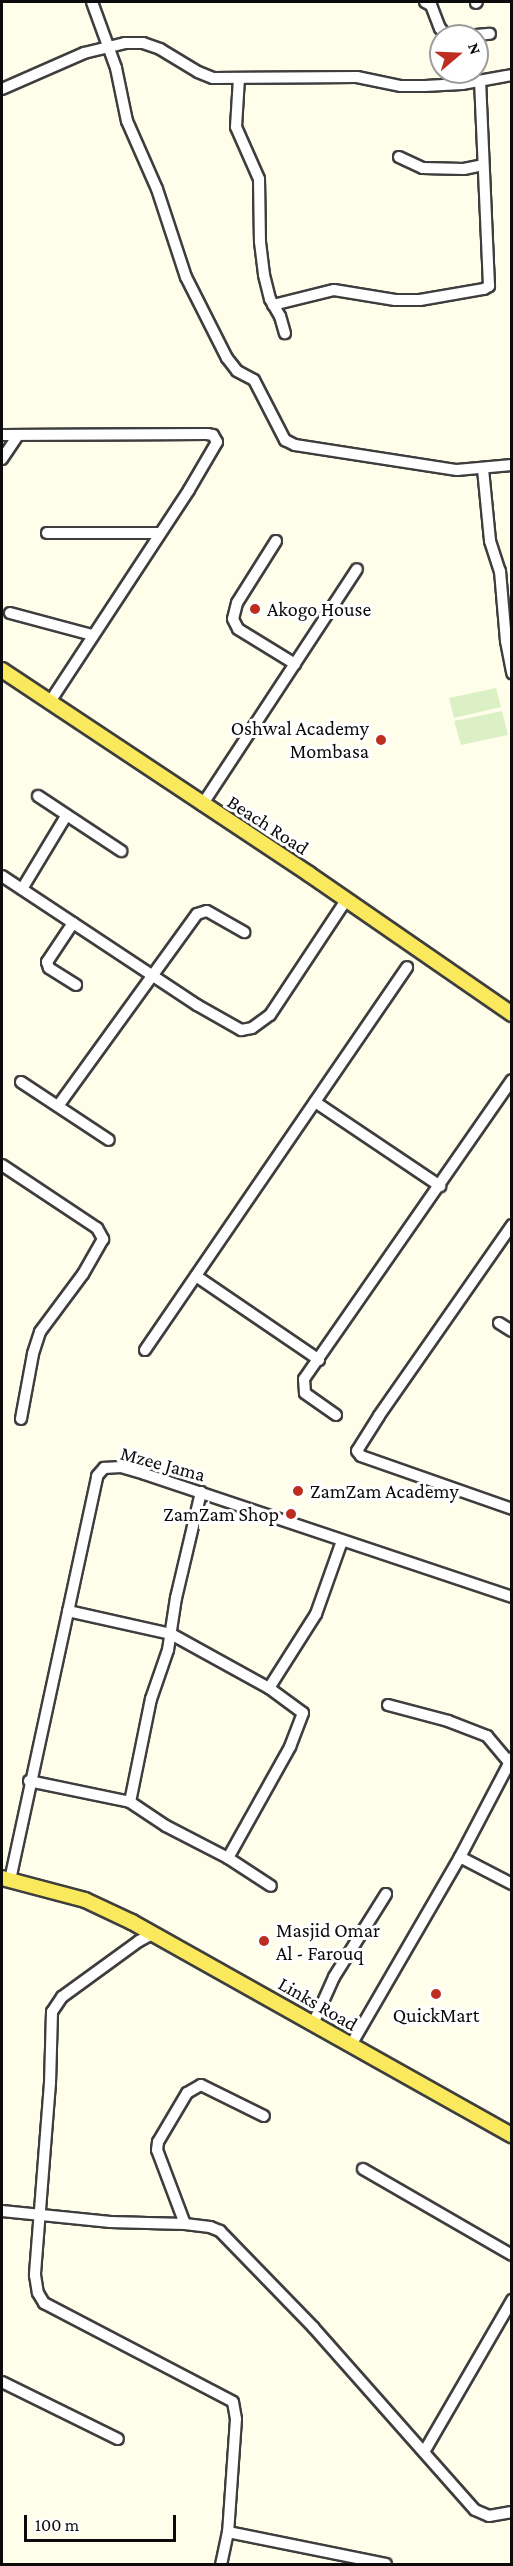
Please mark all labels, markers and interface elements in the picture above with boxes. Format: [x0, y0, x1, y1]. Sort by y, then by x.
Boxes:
north arrow [429, 24, 489, 84]
text: N [465, 41, 484, 57]
place label: Akogo House [267, 597, 371, 621]
marker: Akogo House [248, 602, 262, 616]
place label: Oshwal Academy Mombasa [231, 716, 369, 763]
marker: Oshwal Academy Mombasa [374, 733, 388, 747]
street label: Beach Road [223, 790, 313, 860]
street label: Mzee Jama [118, 1441, 208, 1487]
place label: ZamZam Academy [310, 1479, 459, 1503]
marker: ZamZam Academy [291, 1484, 305, 1498]
place label: ZamZam Shop [163, 1502, 279, 1526]
marker: ZamZam Shop [284, 1507, 298, 1521]
place label: Masjid Omar Al - Farouq [276, 1918, 380, 1965]
marker: Masjid Omar Al - Farouq [257, 1934, 271, 1948]
street label: Links Road [274, 1972, 362, 2036]
marker: QuickMart [429, 1987, 443, 2001]
place label: QuickMart [393, 2003, 479, 2027]
scale bar [27, 2503, 178, 2541]
text: 100 m [35, 2515, 79, 2535]

